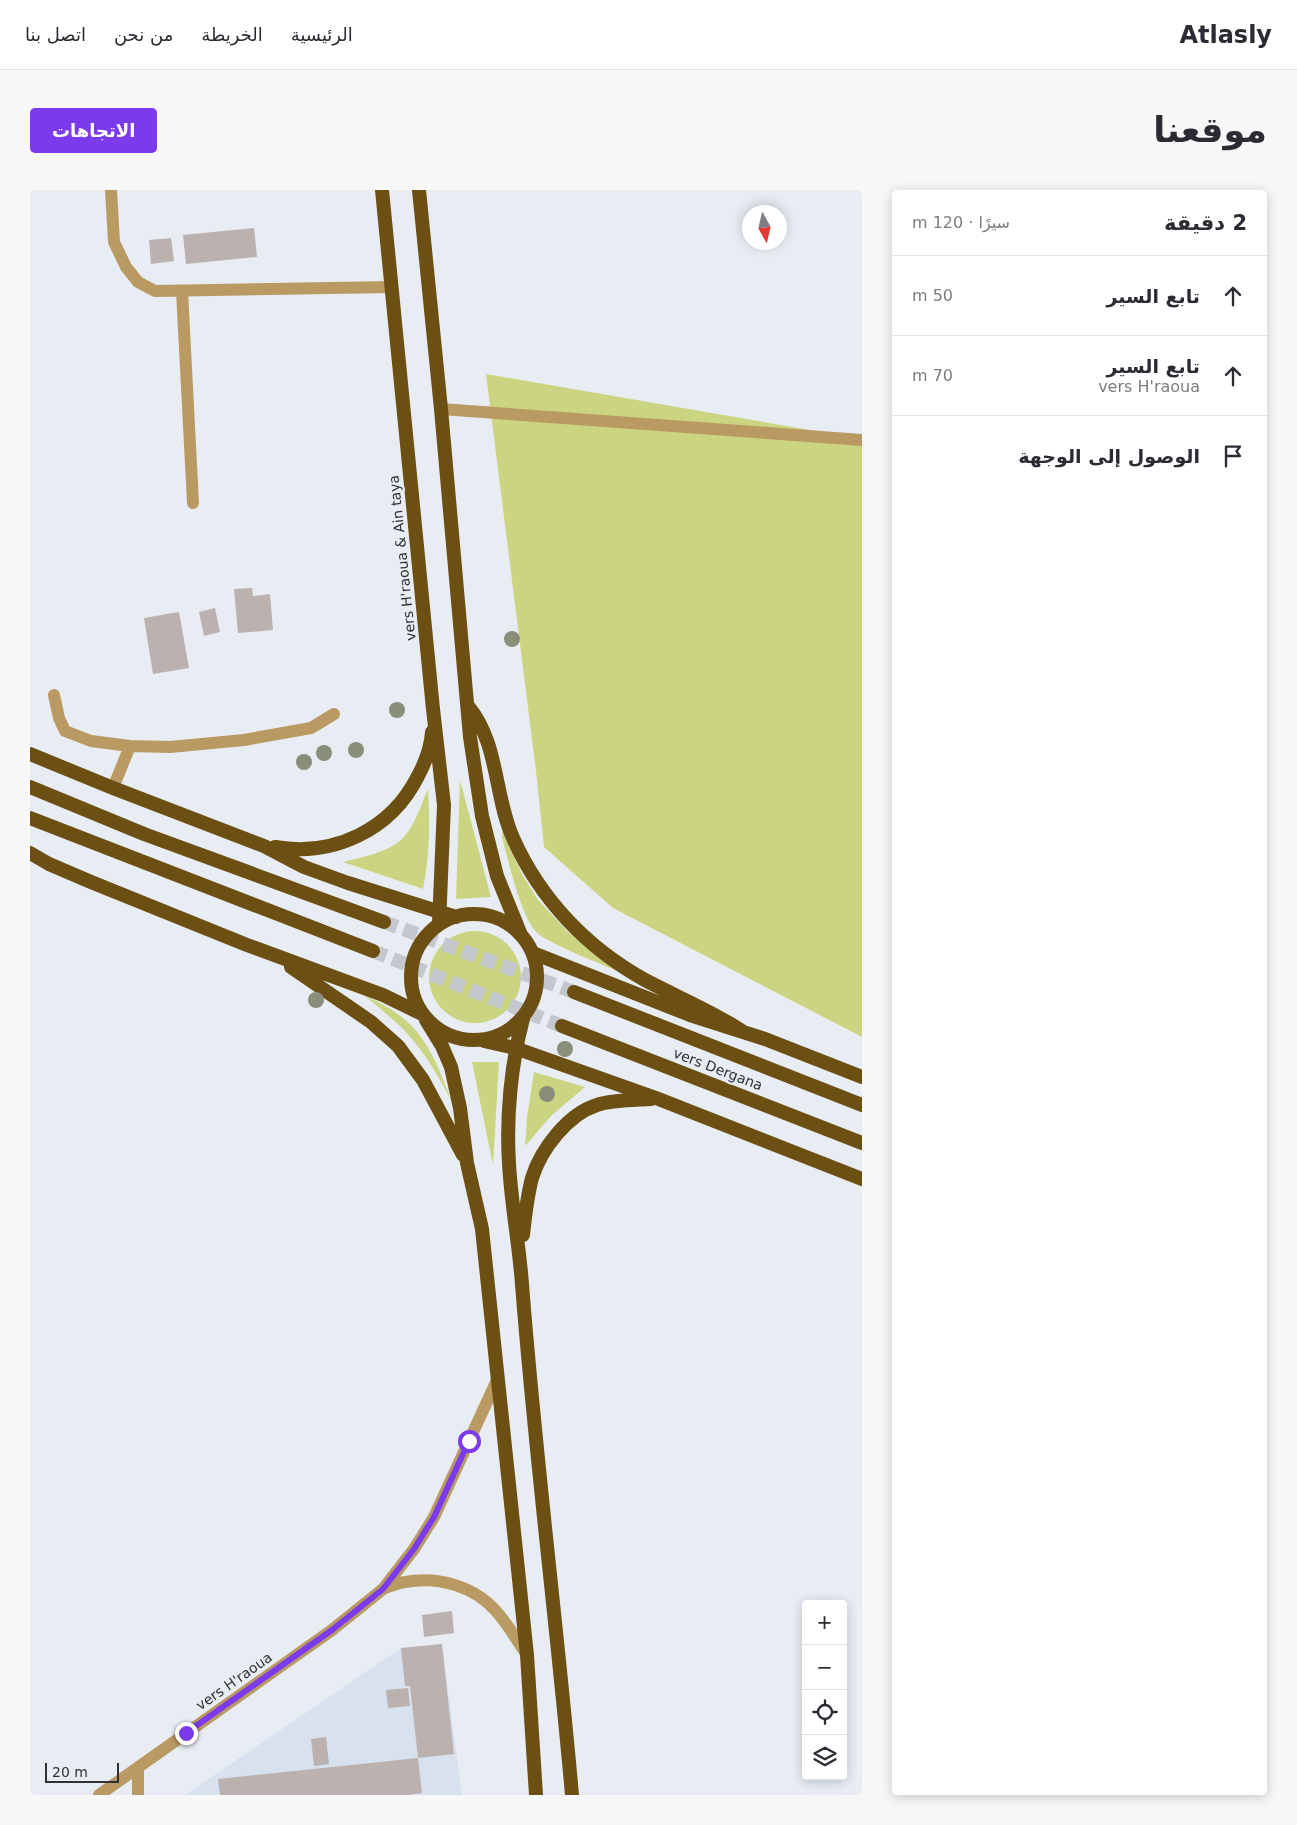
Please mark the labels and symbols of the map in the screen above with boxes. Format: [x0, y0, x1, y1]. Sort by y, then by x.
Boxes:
north arrow [742, 205, 787, 250]
street label: vers H'raoua & Ain taya [385, 474, 419, 642]
street label: vers Dergana [671, 1045, 765, 1093]
route start [458, 1430, 481, 1453]
street label: vers H'raoua [193, 1649, 275, 1713]
route end [175, 1722, 198, 1745]
scale bar [45, 1760, 119, 1783]

